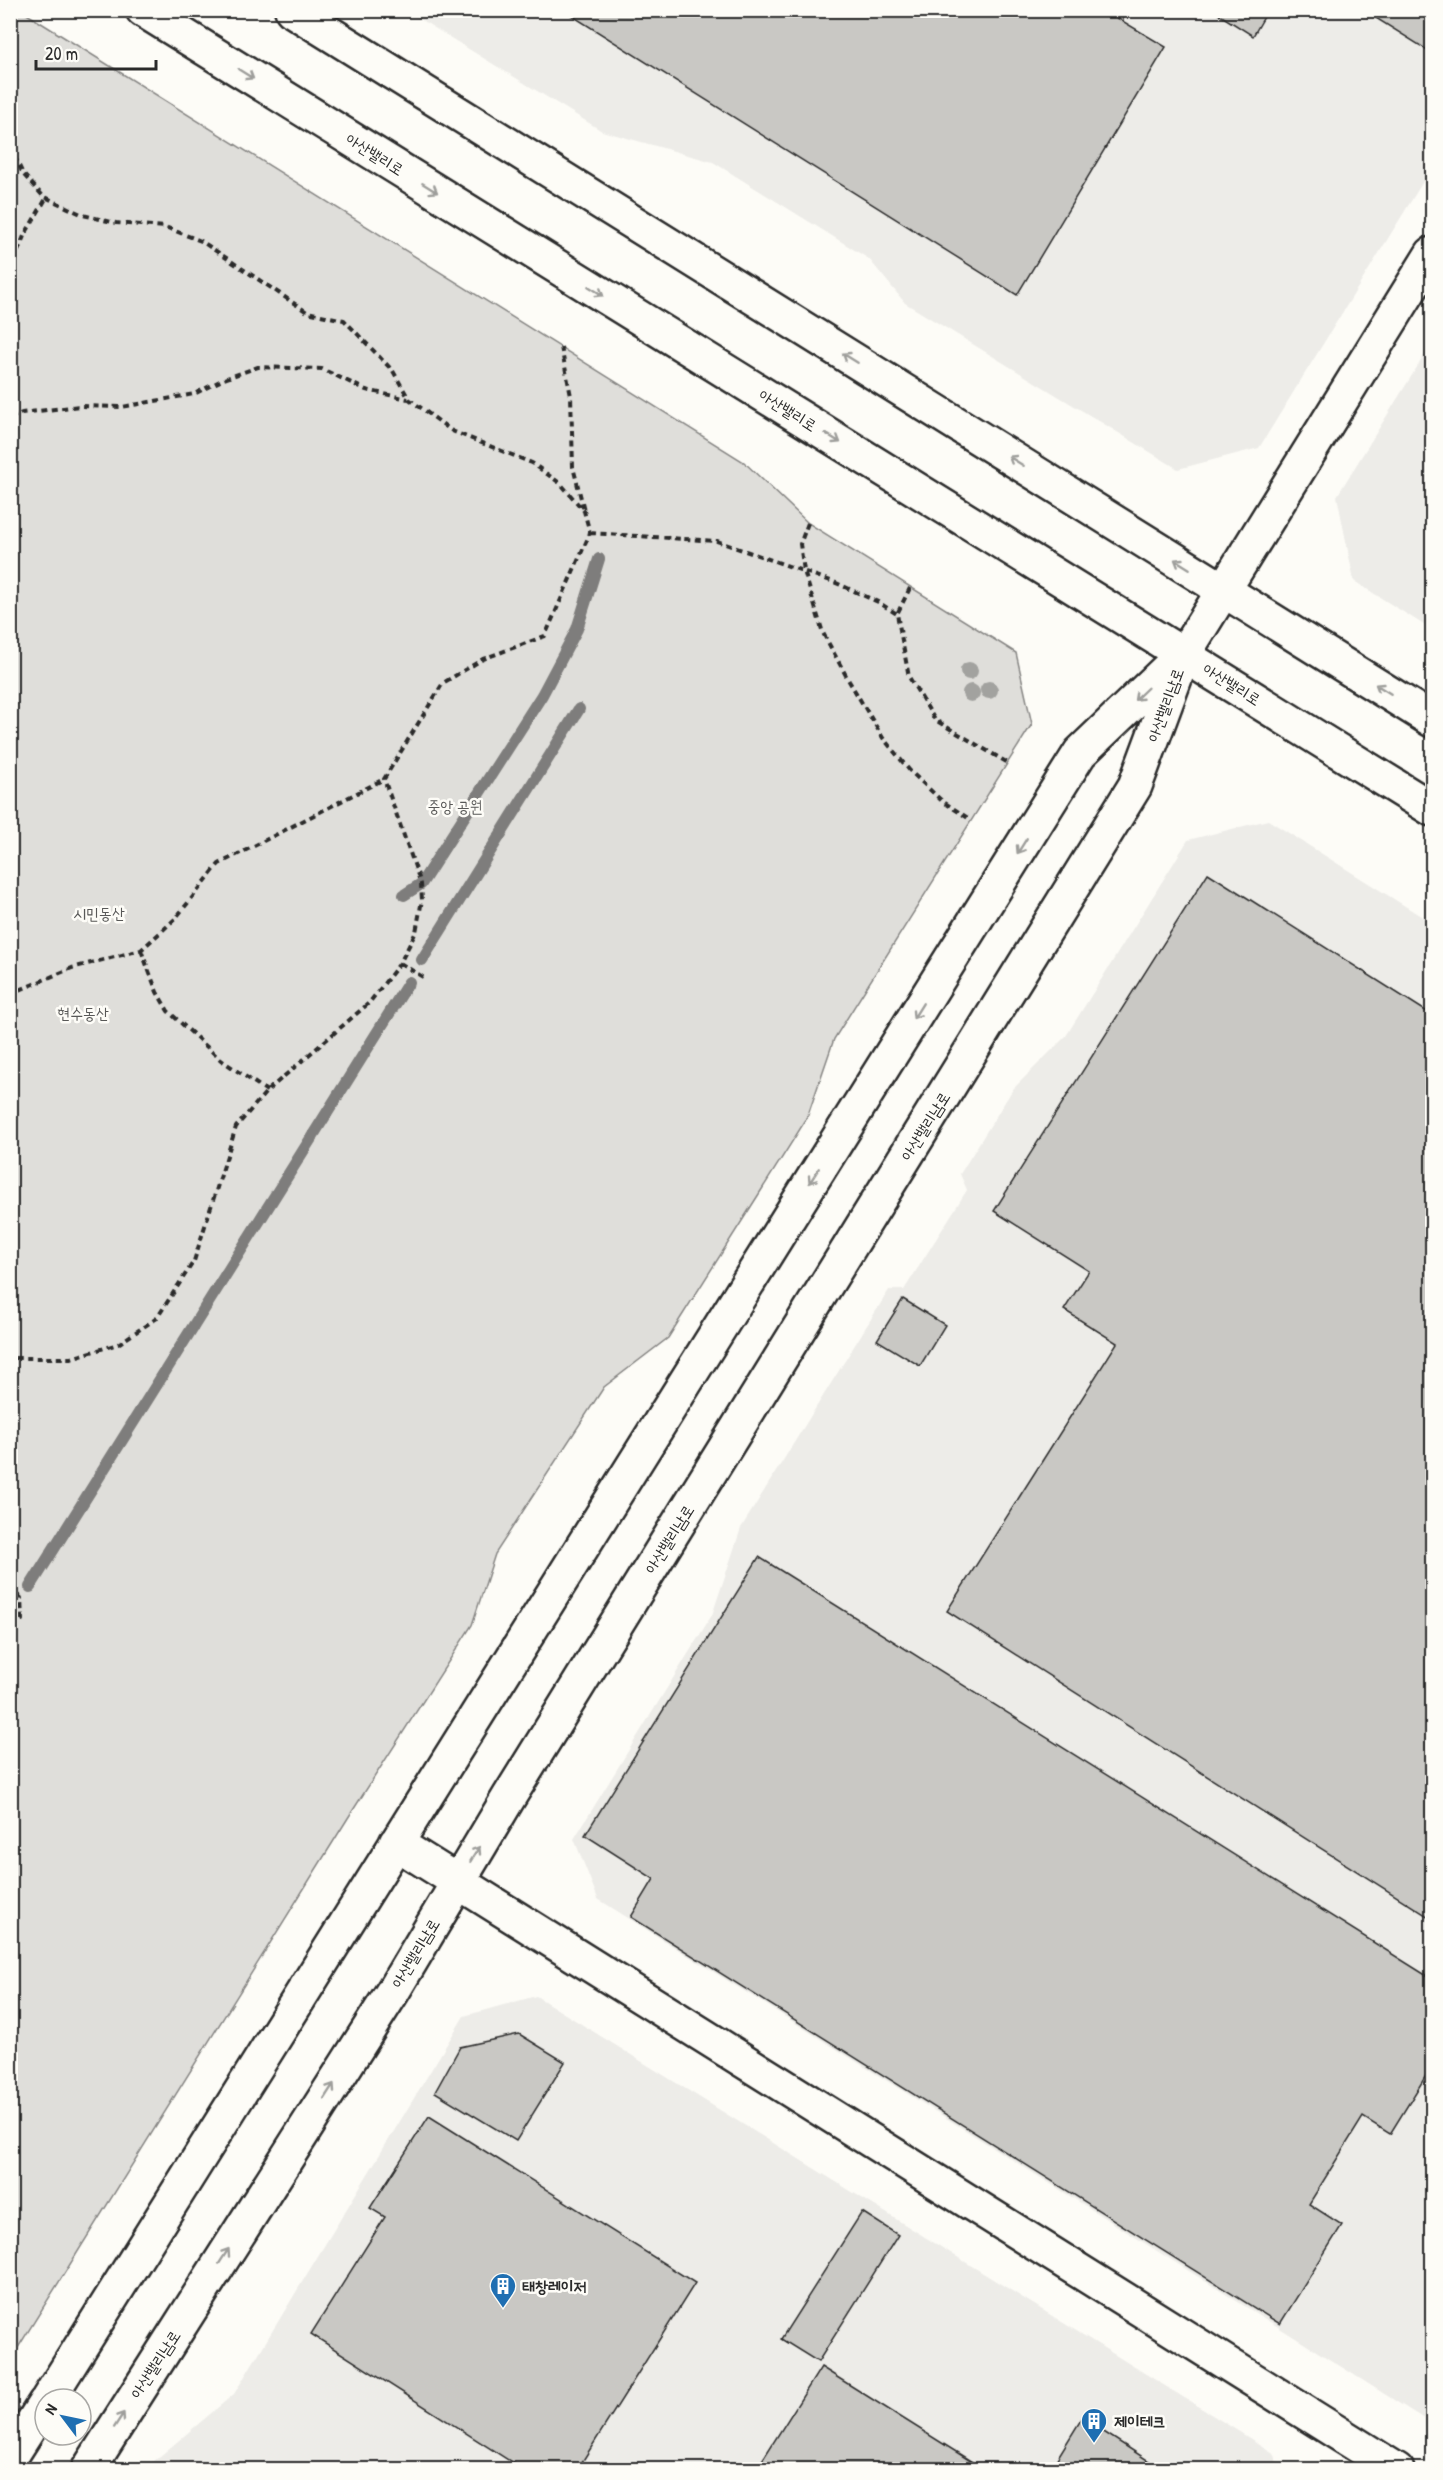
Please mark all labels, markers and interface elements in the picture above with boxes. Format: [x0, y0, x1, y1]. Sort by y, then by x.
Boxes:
scale bar [36, 33, 156, 71]
text: 20 m [45, 41, 78, 66]
one-way arrow [237, 69, 254, 81]
street label: 아산밸리로 [342, 128, 408, 180]
one-way arrow [421, 183, 438, 195]
one-way arrow [587, 285, 604, 297]
one-way arrow [842, 352, 859, 364]
street label: 아산밸리로 [755, 384, 821, 436]
one-way arrow [824, 432, 841, 444]
one-way arrow [1008, 455, 1025, 467]
one-way arrow [1174, 557, 1191, 569]
street label: 아산밸리로 [1199, 658, 1265, 710]
street label: 아산밸리남로 [1141, 665, 1189, 745]
one-way arrow [1375, 683, 1392, 695]
one-way arrow [1134, 687, 1149, 701]
park label: 중앙 공원 [427, 795, 483, 817]
one-way arrow [1015, 837, 1027, 854]
park label: 시민동산 [73, 902, 125, 924]
park label: 현수동산 [57, 1002, 109, 1024]
one-way arrow [912, 1002, 924, 1019]
street label: 아산밸리남로 [895, 1087, 955, 1165]
one-way arrow [808, 1168, 821, 1185]
street label: 아산밸리남로 [639, 1500, 699, 1578]
one-way arrow [468, 1845, 481, 1862]
street label: 아산밸리남로 [386, 1914, 444, 1992]
one-way arrow [323, 2084, 335, 2100]
one-way arrow [218, 2248, 230, 2265]
building icon: 태창레이저 [488, 2271, 518, 2309]
place label: 태창레이저 [522, 2275, 587, 2297]
street label: 아산밸리남로 [125, 2326, 185, 2402]
north arrow [33, 2387, 93, 2447]
text: N [39, 2399, 62, 2418]
building icon: 제이테크 [1079, 2406, 1109, 2444]
place label: 제이테크 [1114, 2410, 1166, 2432]
one-way arrow [114, 2412, 126, 2429]

